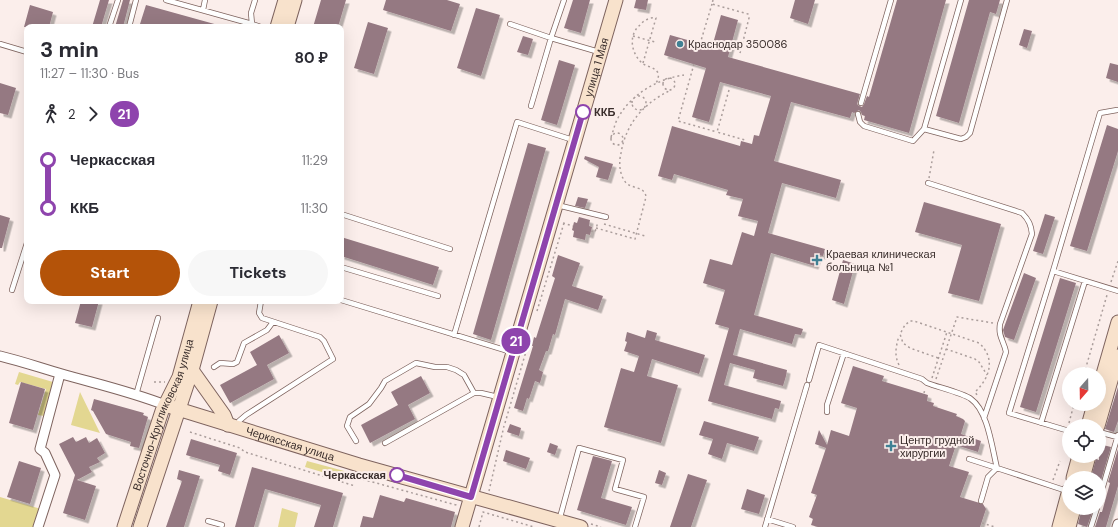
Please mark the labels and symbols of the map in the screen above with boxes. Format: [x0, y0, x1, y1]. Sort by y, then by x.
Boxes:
street label: улица 1 Мая [581, 36, 612, 98]
place label: Краснодар 350086 [688, 37, 788, 51]
marker: Краснодар 350086 [675, 39, 685, 49]
marker: ККБ [575, 104, 591, 120]
place label: ККБ [594, 105, 615, 119]
place label: Краевая клиническая больница №1 [826, 247, 936, 274]
marker: Краевая клиническая больница №1 [811, 254, 823, 266]
line badge: 21 [498, 328, 534, 354]
street label: Восточно-Кругликовская улица [129, 336, 196, 492]
north arrow [1062, 367, 1106, 411]
street label: Черкасская улица [244, 423, 337, 464]
place label: Центр грудной хирургии [900, 433, 974, 460]
marker: Центр грудной хирургии [885, 440, 897, 452]
marker: Черкасская [389, 467, 405, 483]
place label: Черкасская [324, 468, 386, 482]

